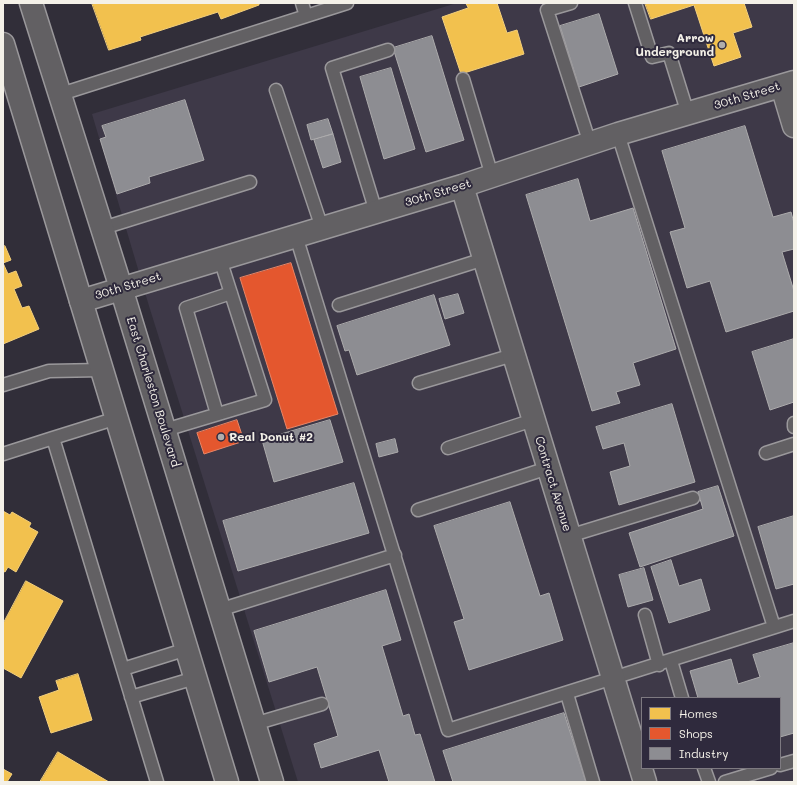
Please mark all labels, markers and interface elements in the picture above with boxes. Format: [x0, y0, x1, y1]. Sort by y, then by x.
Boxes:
place label: Arrow Underground [636, 31, 714, 59]
marker: Arrow Underground [717, 40, 727, 50]
street label: 30th Street [712, 79, 782, 113]
street label: 30th Street [403, 176, 473, 210]
street label: 30th Street [93, 269, 163, 303]
street label: East Charleston Boulevard [123, 315, 183, 469]
place label: Real Donut #2 [229, 430, 313, 444]
marker: Real Donut #2 [216, 432, 226, 442]
street label: Contract Avenue [532, 435, 574, 533]
legend [641, 697, 781, 769]
text: Homes [679, 705, 718, 721]
text: Shops [679, 725, 713, 741]
text: Industry [679, 745, 728, 761]

